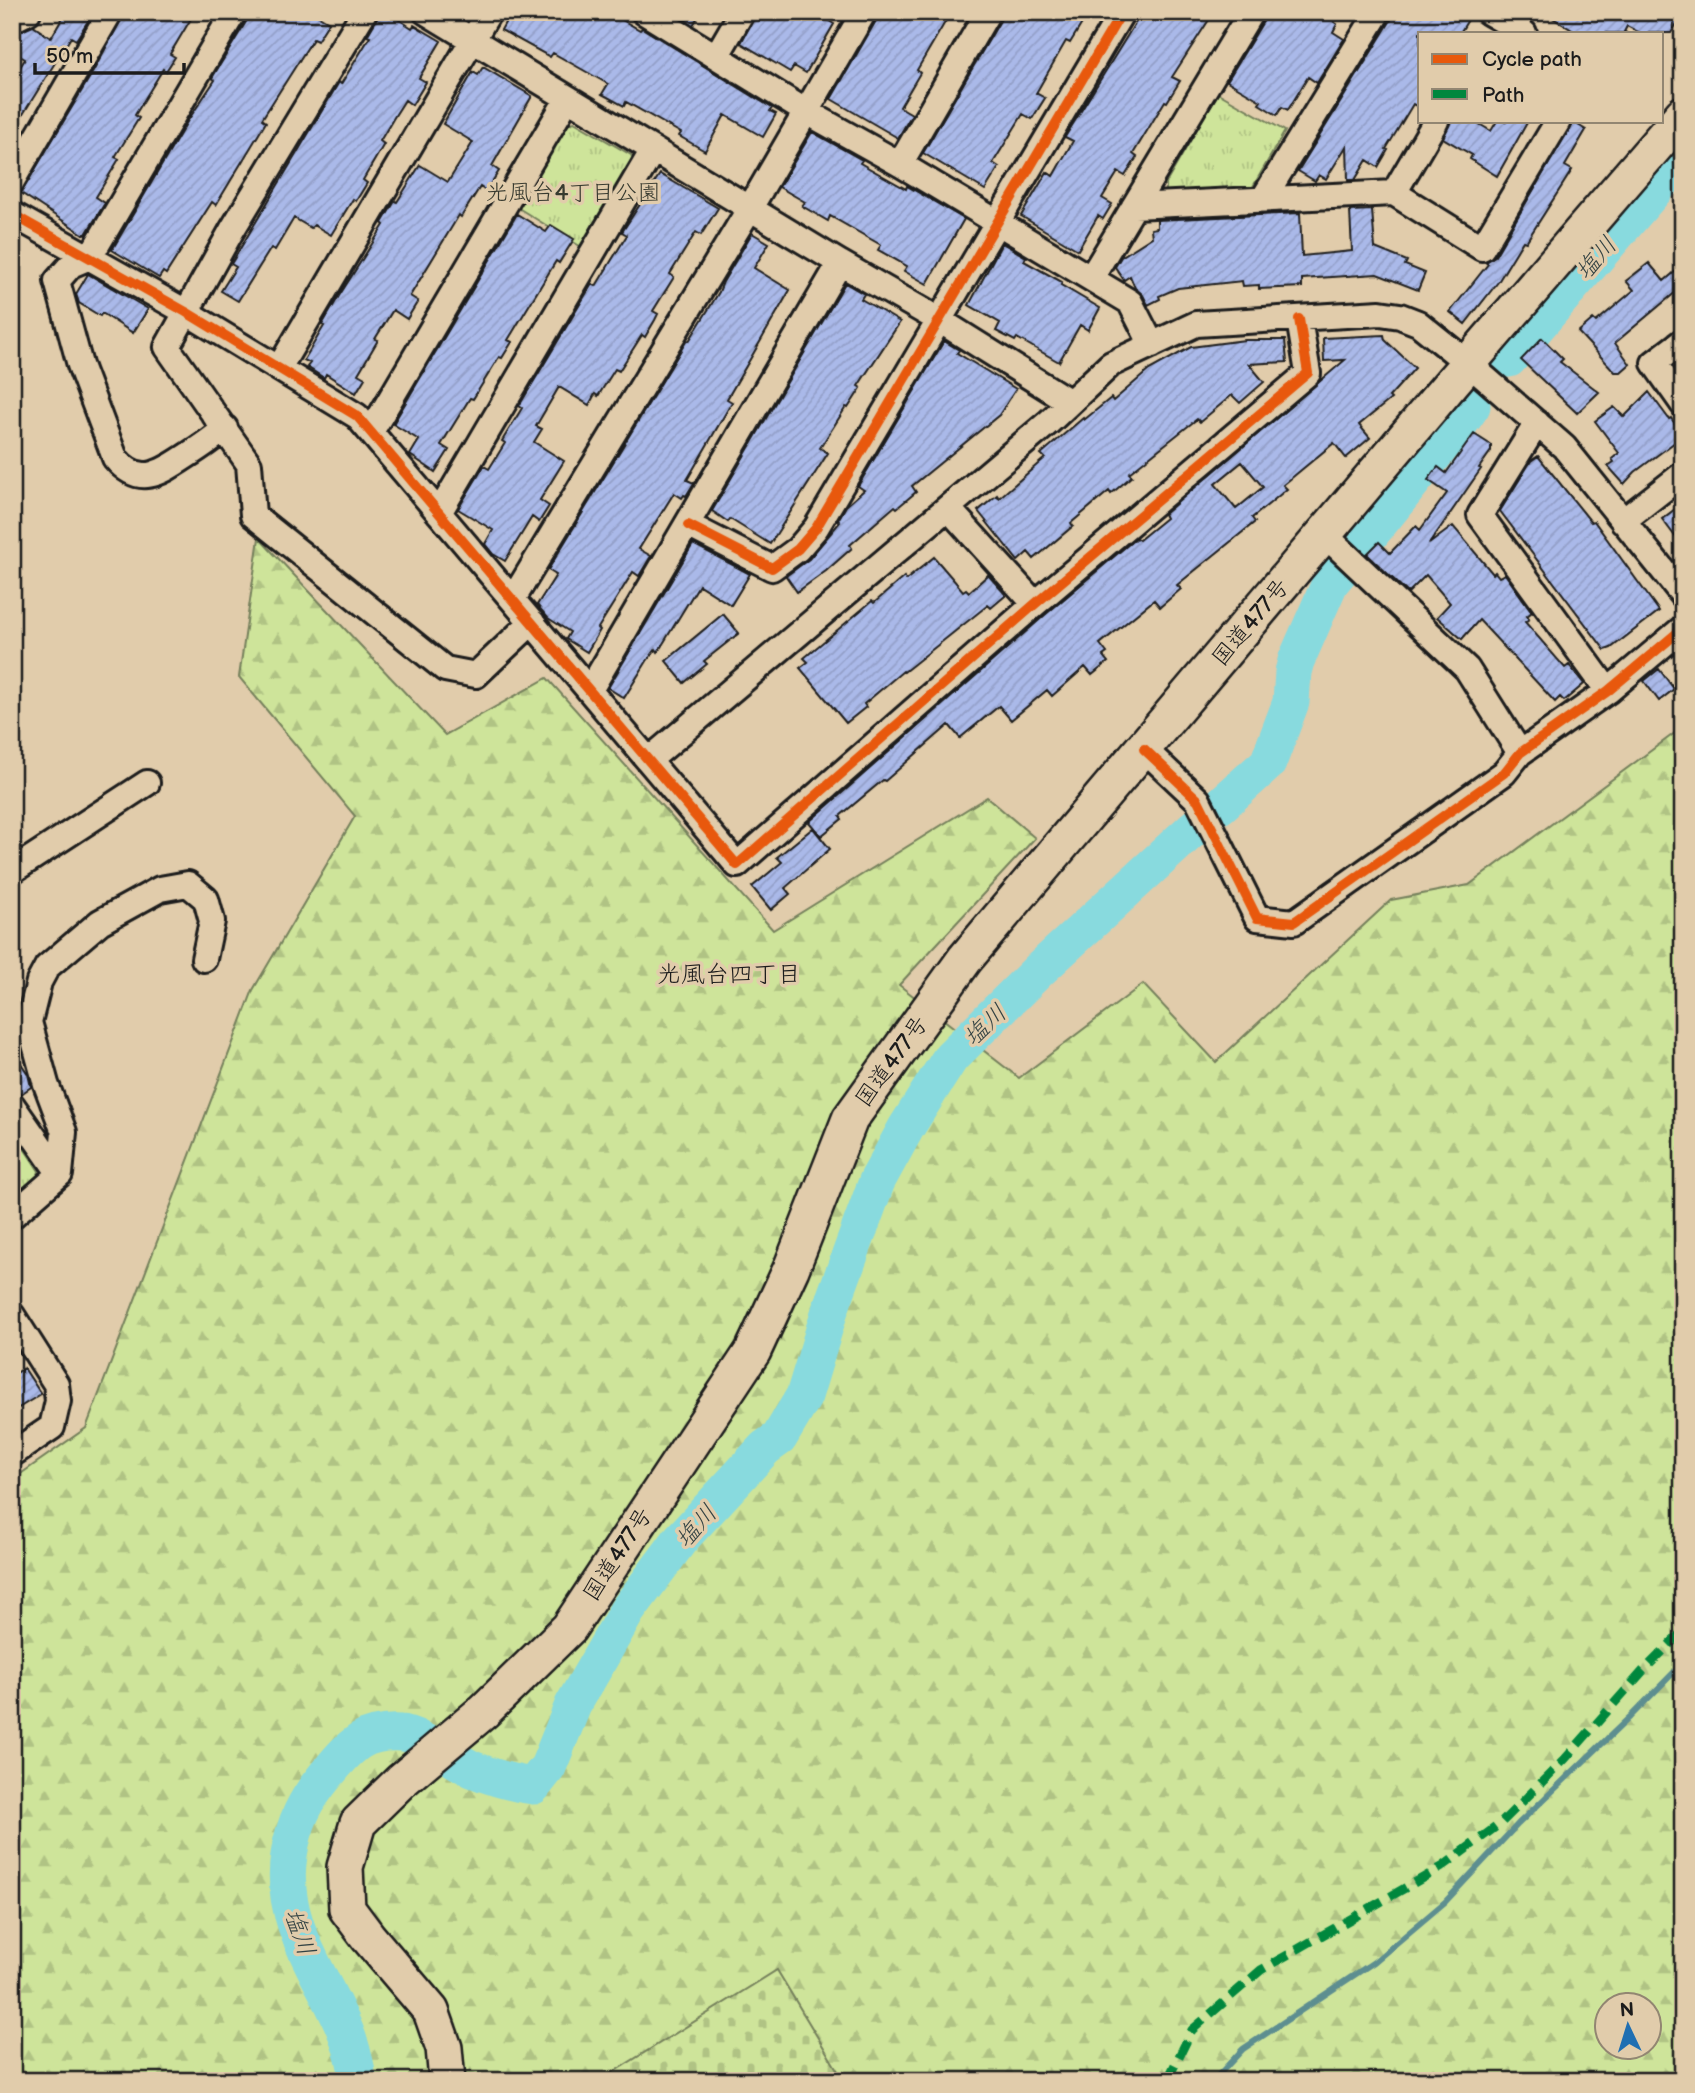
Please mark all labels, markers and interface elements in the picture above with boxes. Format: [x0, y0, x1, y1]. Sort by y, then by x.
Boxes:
scale bar [35, 32, 184, 76]
legend [1418, 32, 1664, 122]
text: 50 m [46, 44, 93, 69]
text: Cycle path [1482, 47, 1582, 72]
text: Path [1482, 83, 1524, 108]
park label: 光風台4丁目公園 [485, 179, 661, 207]
water label: 塩川 [1570, 231, 1623, 286]
street label: 国道477号 [1206, 573, 1295, 672]
district label: 光風台四丁目 [657, 960, 801, 989]
water label: 塩川 [958, 998, 1013, 1052]
street label: 国道477号 [849, 1011, 934, 1113]
water label: 塩川 [670, 1499, 723, 1554]
street label: 国道477号 [577, 1503, 658, 1606]
water label: 塩川 [278, 1905, 321, 1960]
north arrow [1594, 1992, 1664, 2062]
text: N [1619, 1999, 1635, 2023]

